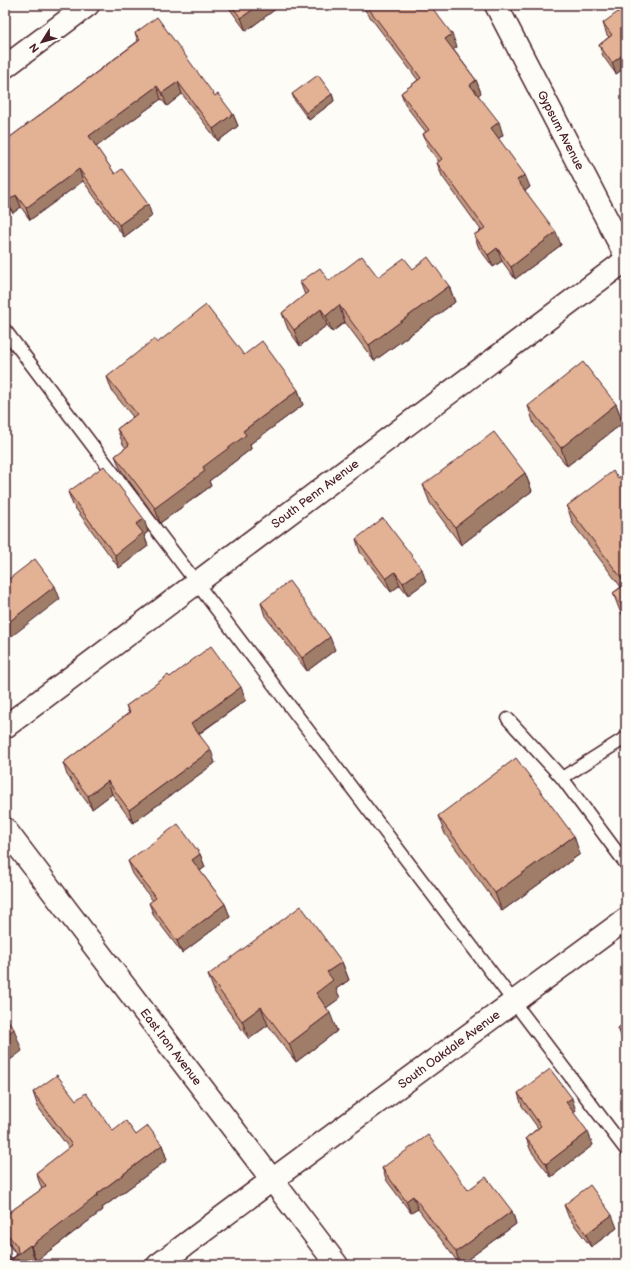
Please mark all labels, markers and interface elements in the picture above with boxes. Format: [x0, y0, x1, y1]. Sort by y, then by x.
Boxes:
north arrow [22, 22, 62, 62]
text: N [27, 41, 42, 55]
street label: Gypsum Avenue [534, 88, 587, 173]
street label: South Penn Avenue [269, 456, 362, 532]
street label: East Iron Avenue [137, 1006, 205, 1089]
street label: South Oakdale Avenue [396, 1007, 503, 1092]

